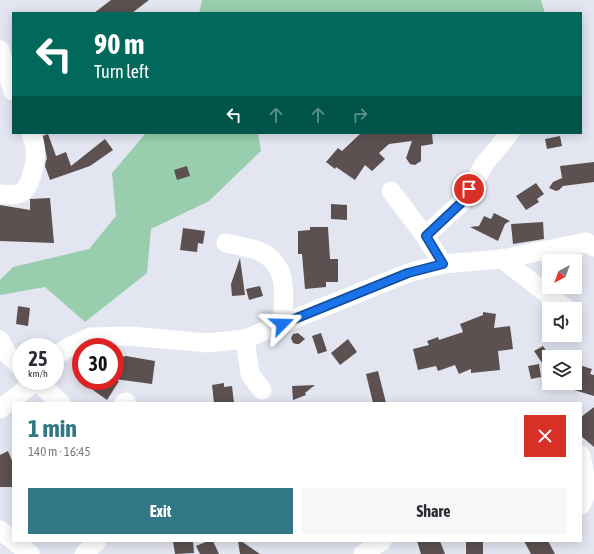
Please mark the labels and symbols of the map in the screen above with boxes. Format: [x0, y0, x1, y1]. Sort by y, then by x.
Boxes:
pin [452, 172, 486, 206]
north arrow [542, 254, 582, 294]
position arrow [261, 303, 303, 345]
speed limit sign: 30 [72, 338, 124, 390]

